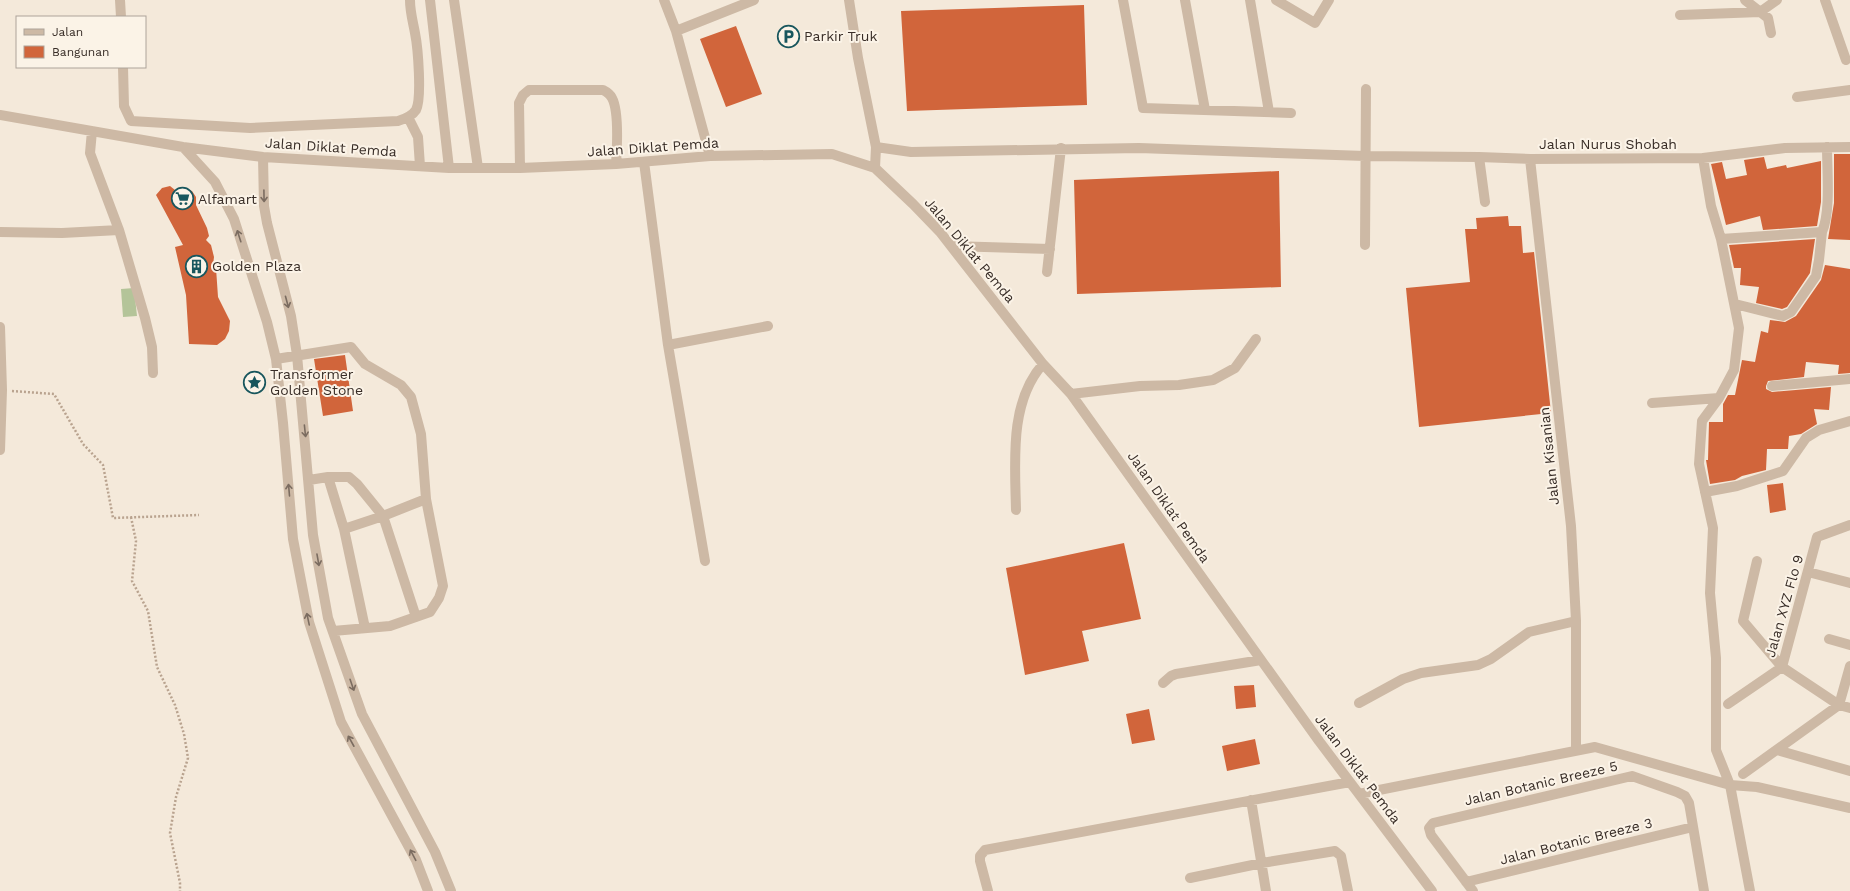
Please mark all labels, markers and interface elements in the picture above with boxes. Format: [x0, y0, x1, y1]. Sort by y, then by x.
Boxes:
legend [16, 16, 146, 68]
parking icon: Parkir Truk [776, 23, 802, 49]
text: Jalan [52, 25, 83, 39]
place label: Parkir Truk [804, 28, 877, 44]
text: Bangunan [52, 45, 110, 59]
street label: Jalan Diklat Pemda [265, 134, 397, 160]
street label: Jalan Diklat Pemda [587, 134, 719, 160]
street label: Jalan Nurus Shobah [1539, 136, 1677, 152]
supermarket icon: Alfamart [169, 186, 195, 212]
one-way arrow [260, 189, 267, 202]
place label: Alfamart [198, 191, 257, 207]
street label: Jalan Diklat Pemda [921, 194, 1019, 306]
one-way arrow [235, 229, 242, 242]
building icon: Golden Plaza [184, 253, 210, 279]
place label: Golden Plaza [212, 258, 301, 274]
one-way arrow [284, 296, 292, 309]
place label: Transformer Golden Stone [270, 366, 363, 398]
place icon: Transformer Golden Stone [242, 369, 268, 395]
street label: Jalan Kisanian [1536, 406, 1562, 506]
one-way arrow [301, 424, 308, 437]
street label: Jalan Diklat Pemda [1125, 448, 1213, 566]
one-way arrow [285, 484, 293, 497]
one-way arrow [314, 553, 322, 566]
street label: Jalan XYZ Flo 9 [1762, 553, 1806, 659]
one-way arrow [304, 612, 312, 625]
one-way arrow [348, 679, 356, 691]
street label: Jalan Diklat Pemda [1312, 711, 1404, 827]
one-way arrow [347, 735, 354, 747]
street label: Jalan Botanic Breeze 5 [1463, 758, 1619, 808]
street label: Jalan Botanic Breeze 3 [1498, 814, 1654, 868]
one-way arrow [409, 849, 416, 861]

